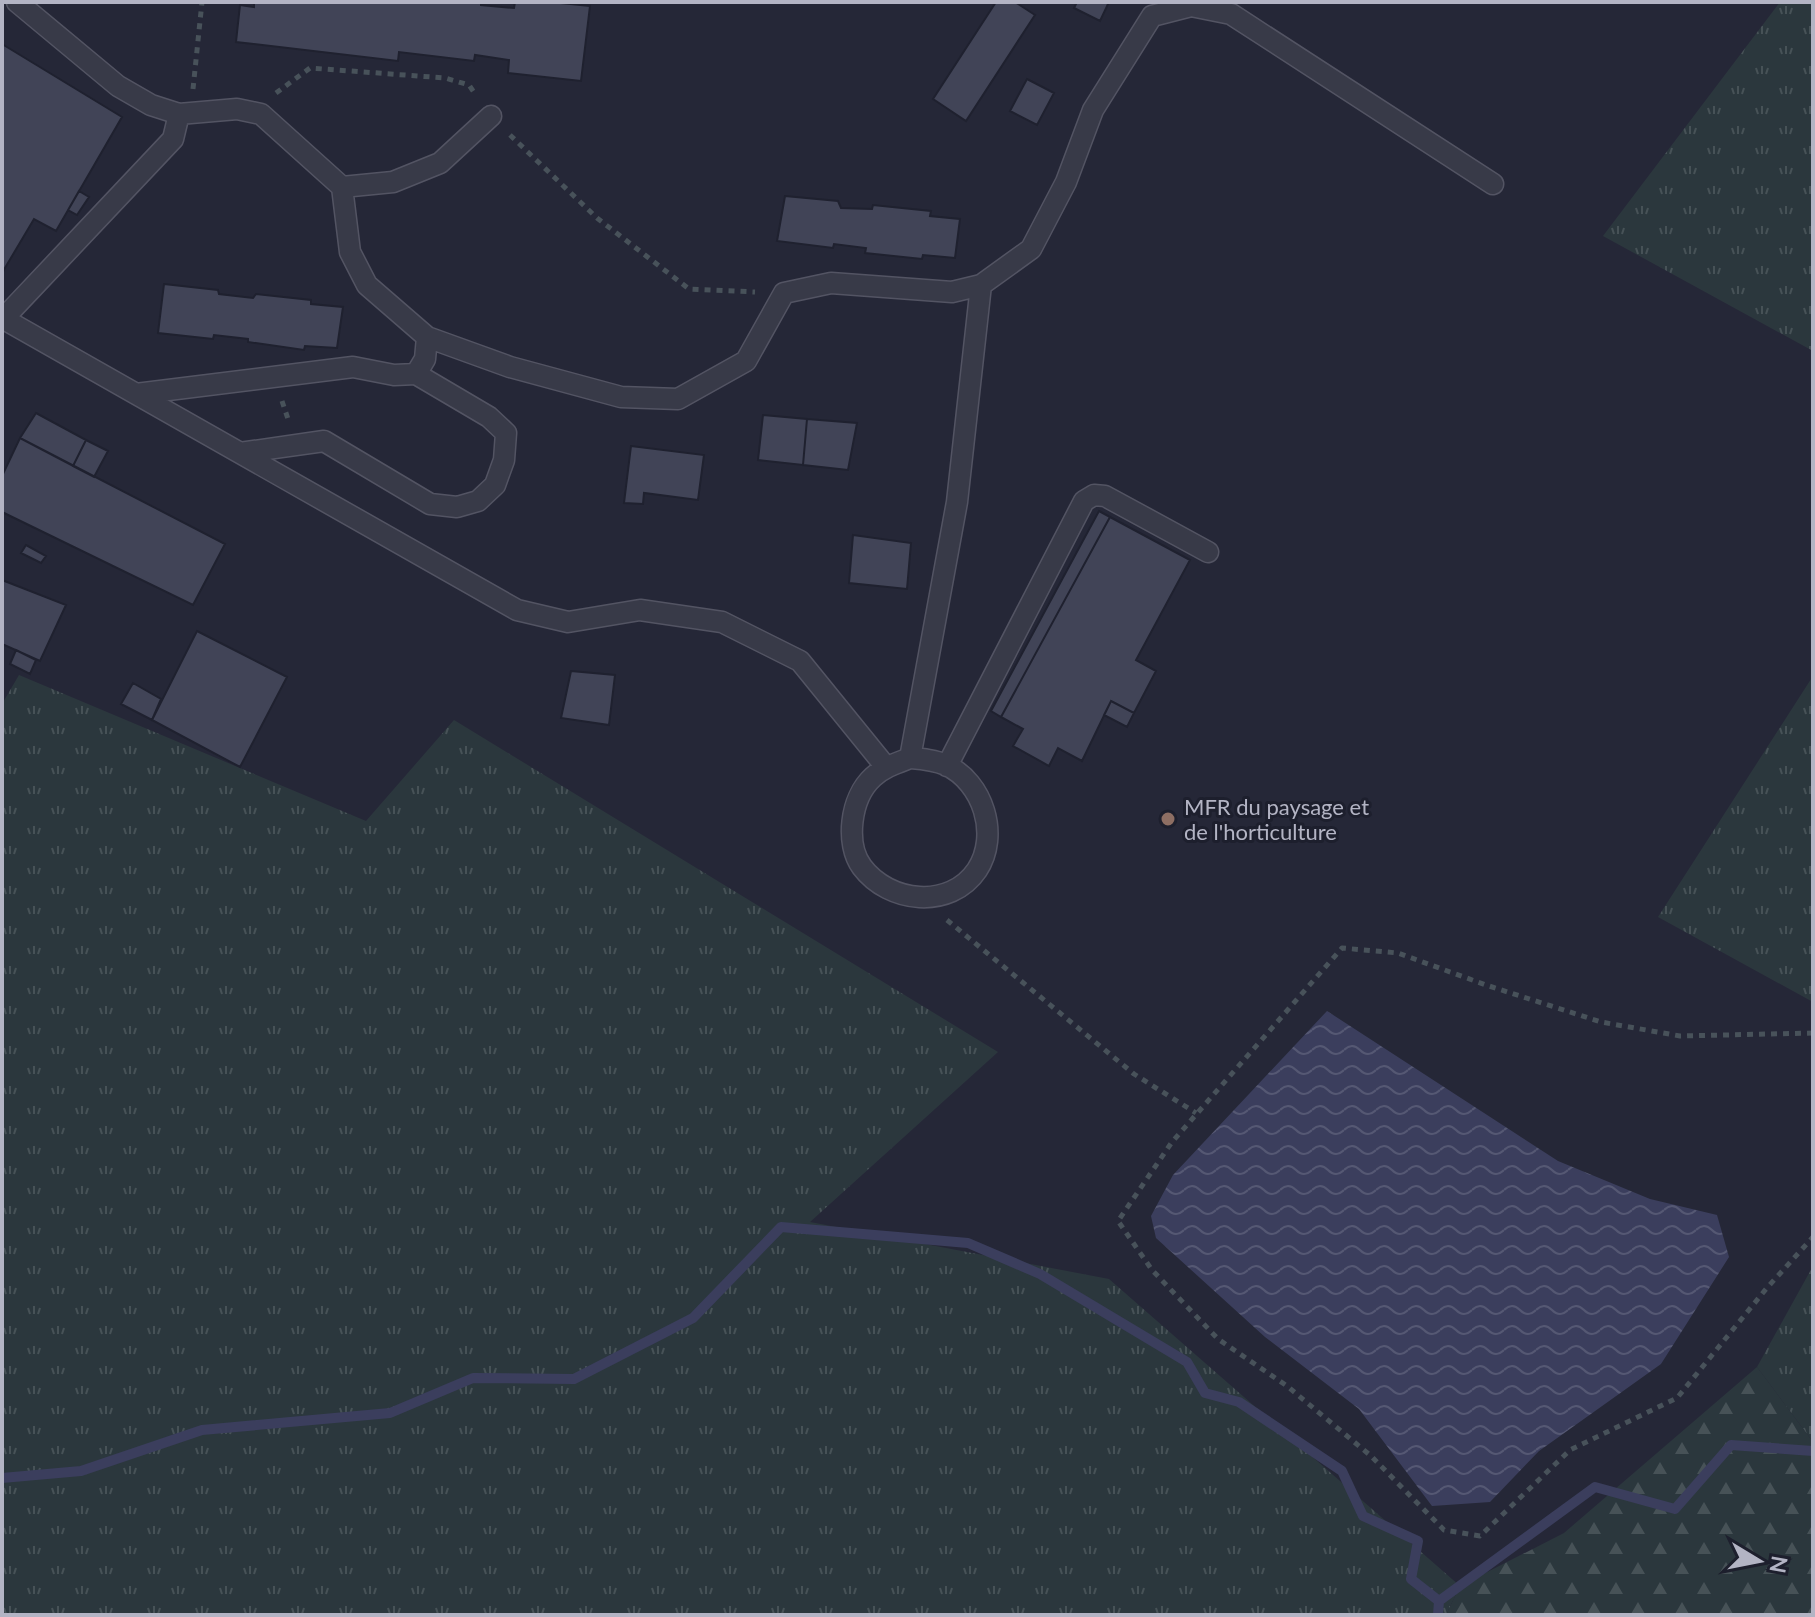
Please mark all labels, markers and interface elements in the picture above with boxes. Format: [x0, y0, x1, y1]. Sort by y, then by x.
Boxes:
place label: MFR du paysage et de l'horticulture [1184, 793, 1369, 845]
marker: MFR du paysage et de l'horticulture [1159, 810, 1177, 828]
north arrow [1719, 1521, 1799, 1601]
text: N [1764, 1554, 1794, 1575]

